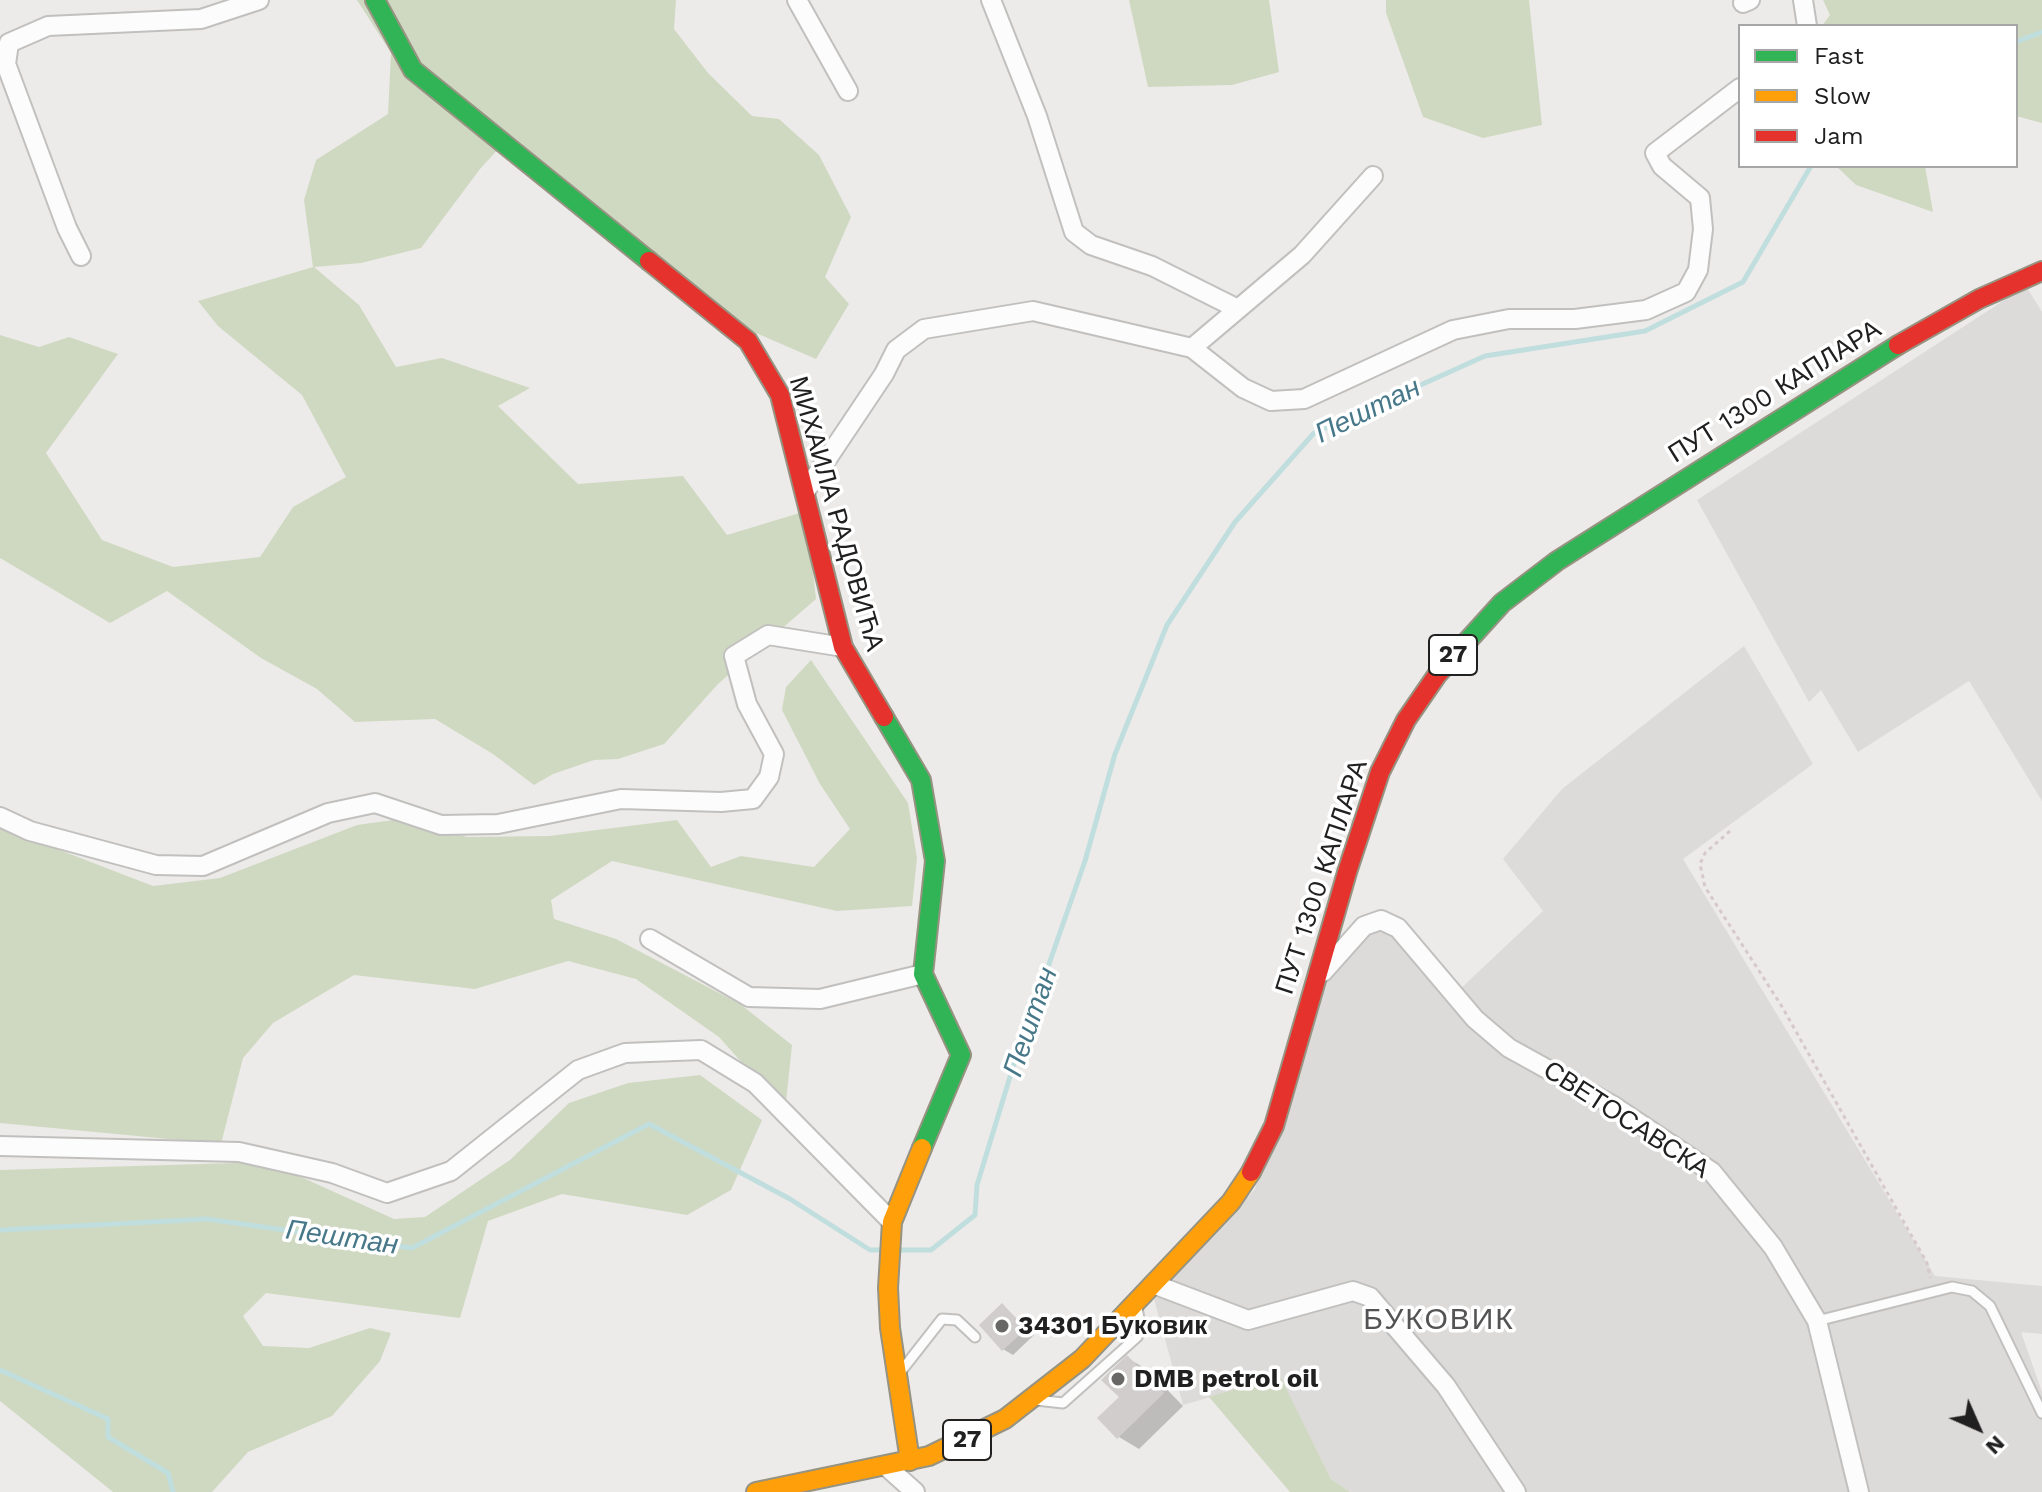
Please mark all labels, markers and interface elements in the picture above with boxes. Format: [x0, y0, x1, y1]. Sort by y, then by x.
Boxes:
legend [1738, 24, 2018, 168]
text: Fast [1814, 42, 1864, 70]
text: Slow [1814, 82, 1871, 110]
text: Jam [1814, 122, 1864, 150]
street label: ПУТ 1300 КАПЛАРА [1663, 314, 1887, 470]
water label: Пештан [1310, 371, 1426, 451]
street label: МИХАИЛА РАДОВИЋА [782, 373, 890, 655]
road number: 27 [1429, 635, 1477, 675]
street label: ПУТ 1300 КАПЛАРА [1269, 756, 1375, 998]
water label: Пештан [997, 963, 1065, 1081]
street label: СВЕТОСАВСКА [1537, 1055, 1715, 1185]
water label: Пештан [284, 1213, 400, 1263]
district label: БУКОВИК [1363, 1302, 1515, 1338]
place label: 34301 Буковик [1018, 1310, 1207, 1342]
marker: 34301 Буковик [993, 1317, 1011, 1335]
place label: DMB petrol oil [1134, 1363, 1318, 1395]
marker: DMB petrol oil [1109, 1370, 1127, 1388]
north arrow [1938, 1388, 2018, 1468]
road number: 27 [943, 1420, 991, 1460]
text: N [1981, 1431, 2010, 1460]

